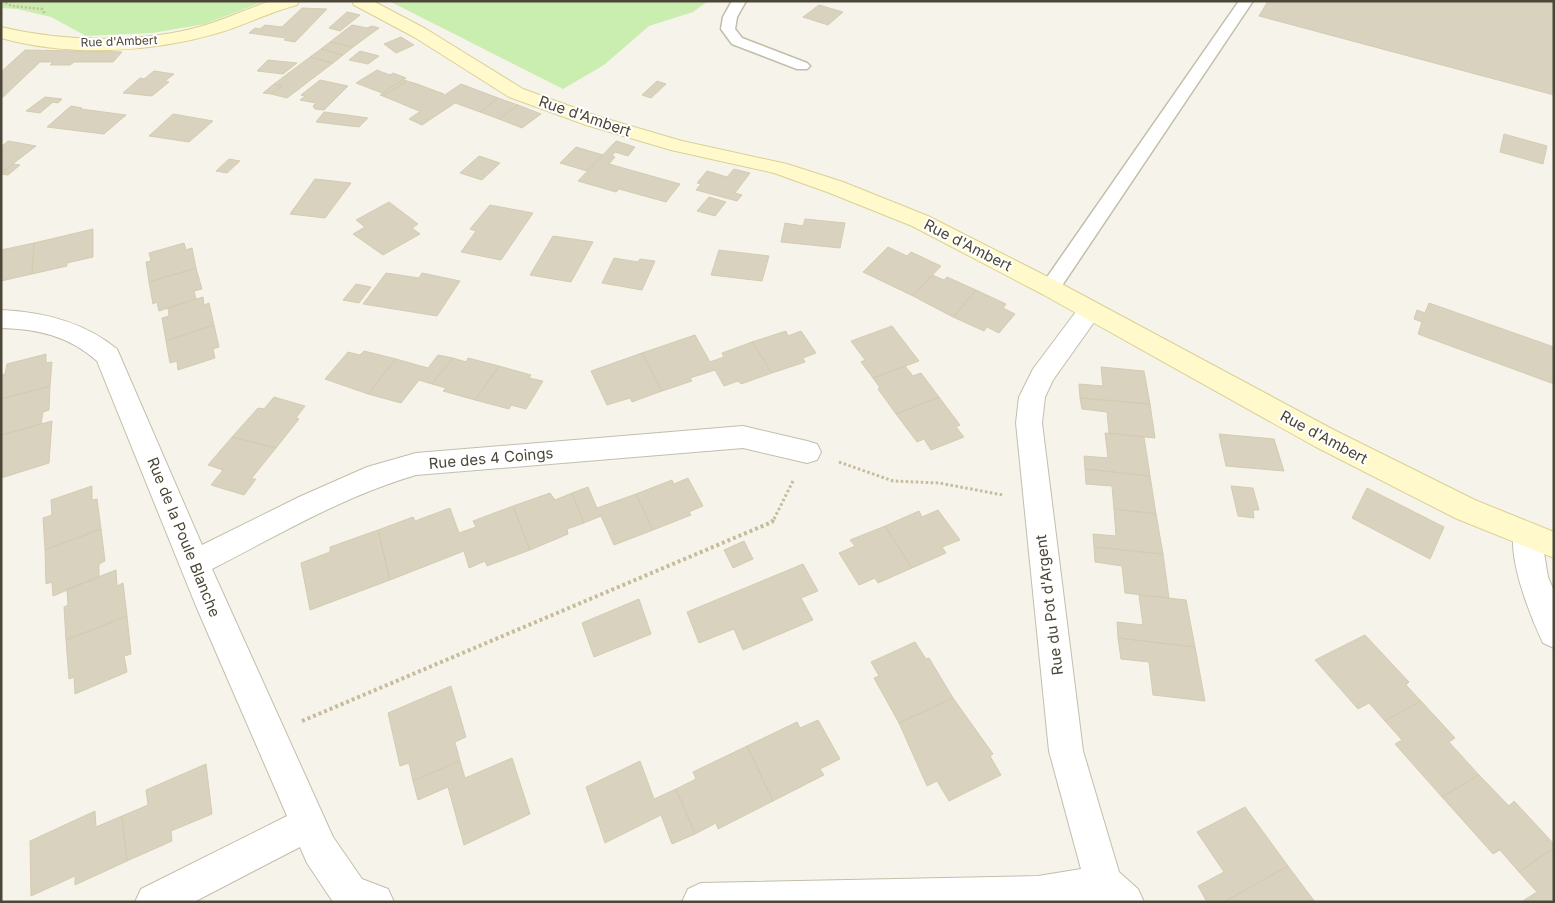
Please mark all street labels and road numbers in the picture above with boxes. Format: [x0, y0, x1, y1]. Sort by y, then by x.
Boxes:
street label: Rue d'Ambert [80, 32, 158, 50]
street label: Rue d'Ambert [536, 91, 634, 141]
street label: Rue d'Ambert [921, 215, 1015, 275]
street label: Rue d'Ambert [1277, 406, 1371, 468]
street label: Rue des 4 Coings [428, 443, 554, 473]
street label: Rue de la Poule Blanche [143, 454, 225, 620]
street label: Rue du Pot d'Argent [1031, 534, 1067, 676]

